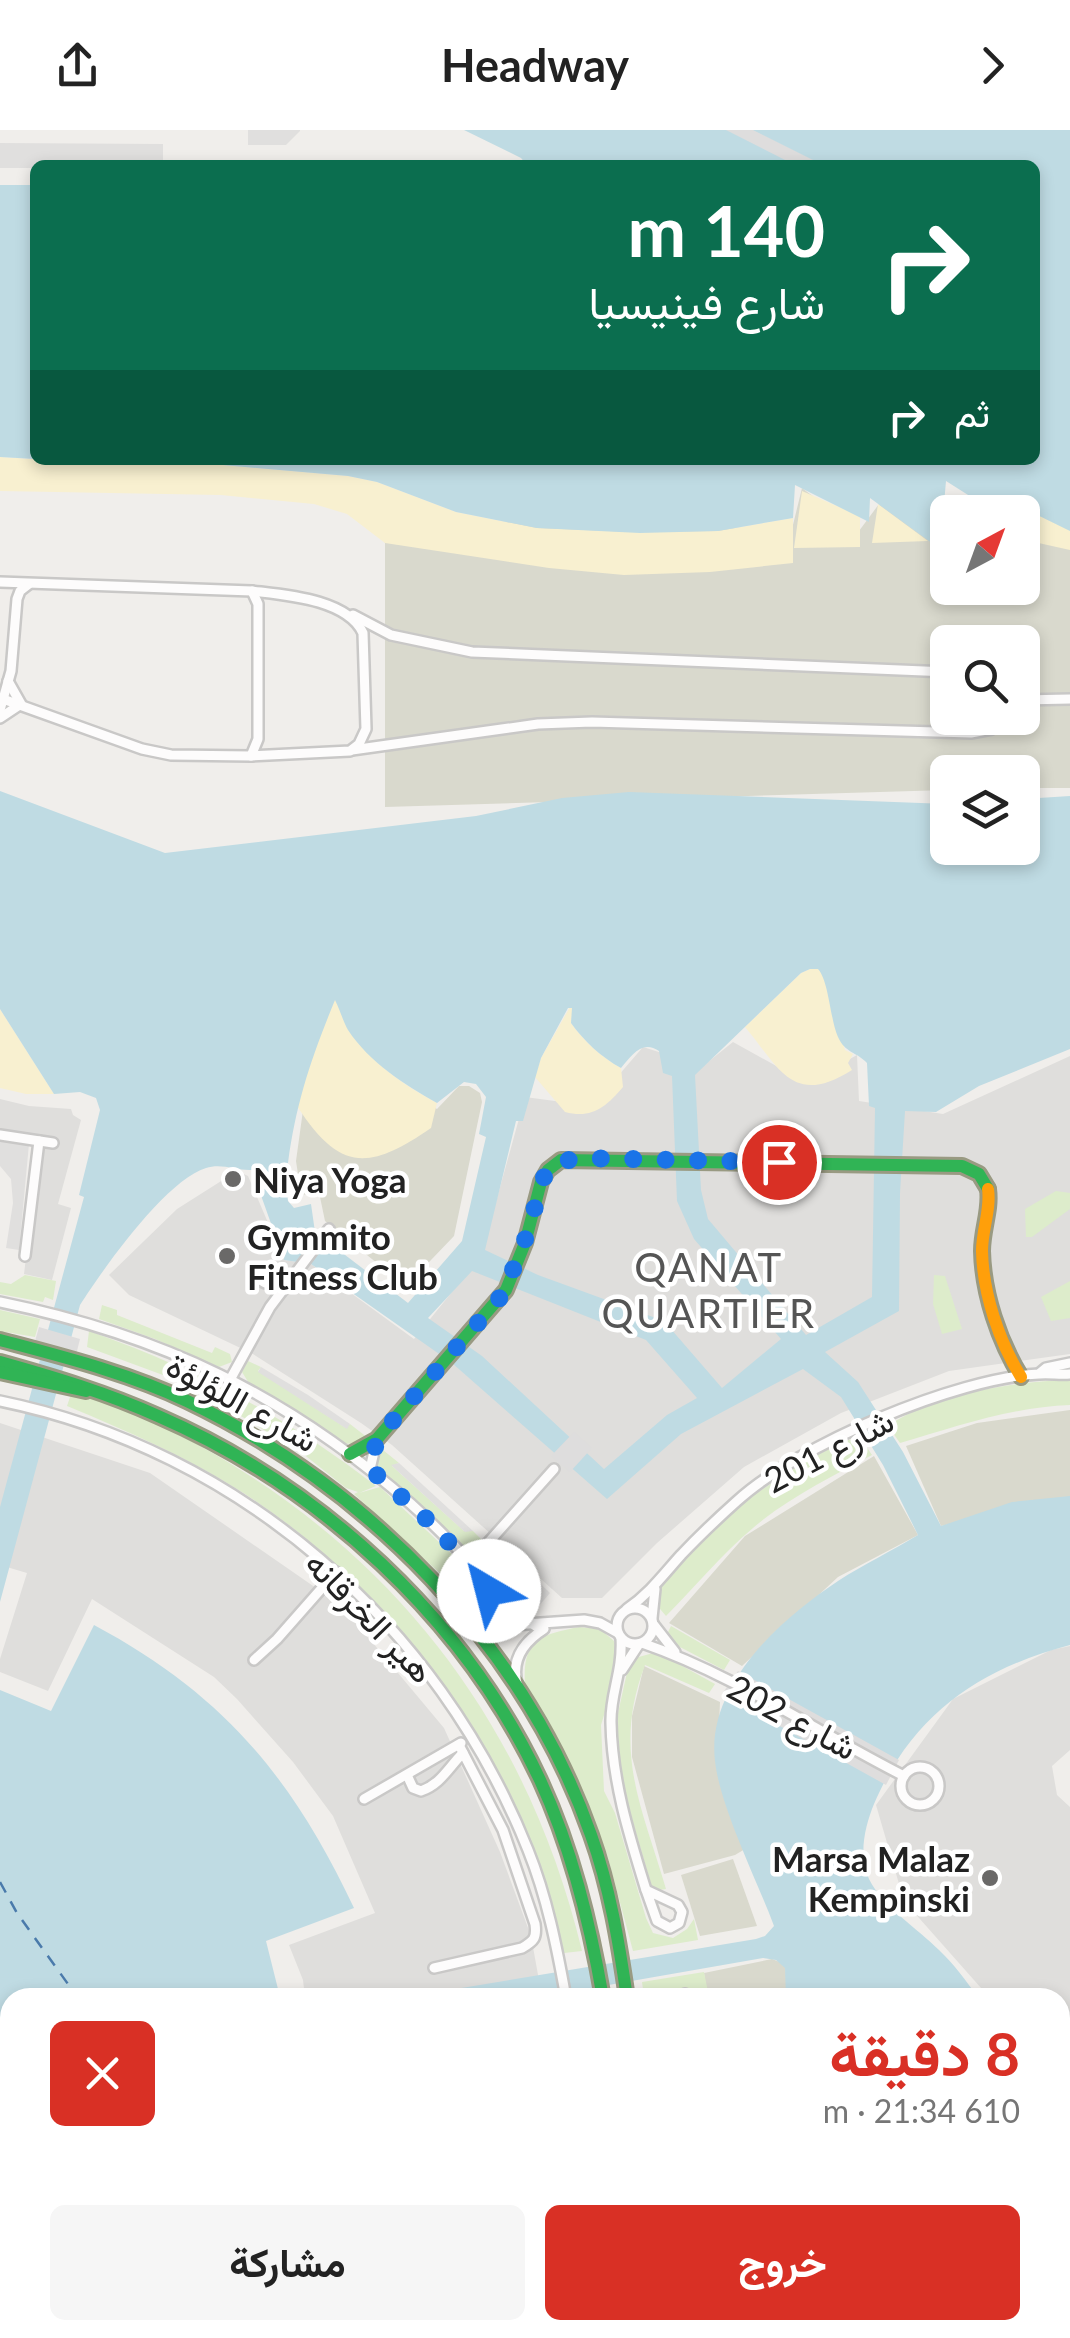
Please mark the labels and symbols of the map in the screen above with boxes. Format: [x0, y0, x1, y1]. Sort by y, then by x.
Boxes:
north arrow [930, 495, 1040, 605]
pin [737, 1120, 822, 1205]
place label: Niya Yoga [253, 1158, 406, 1200]
marker: Niya Yoga [222, 1168, 244, 1190]
place label: Gymmito Fitness Club [247, 1215, 438, 1297]
district label: QANAT QUARTIER [602, 1243, 816, 1337]
marker: Gymmito Fitness Club [216, 1245, 238, 1267]
street label: شارع اللؤلؤة [158, 1342, 326, 1464]
street label: شارع 201 [756, 1398, 902, 1505]
position arrow [437, 1539, 541, 1643]
street label: هير الخرقانه [296, 1541, 444, 1693]
street label: شارع 202 [719, 1665, 865, 1772]
place label: Marsa Malaz Kempinski [772, 1837, 970, 1919]
marker: Marsa Malaz Kempinski [979, 1867, 1001, 1889]

